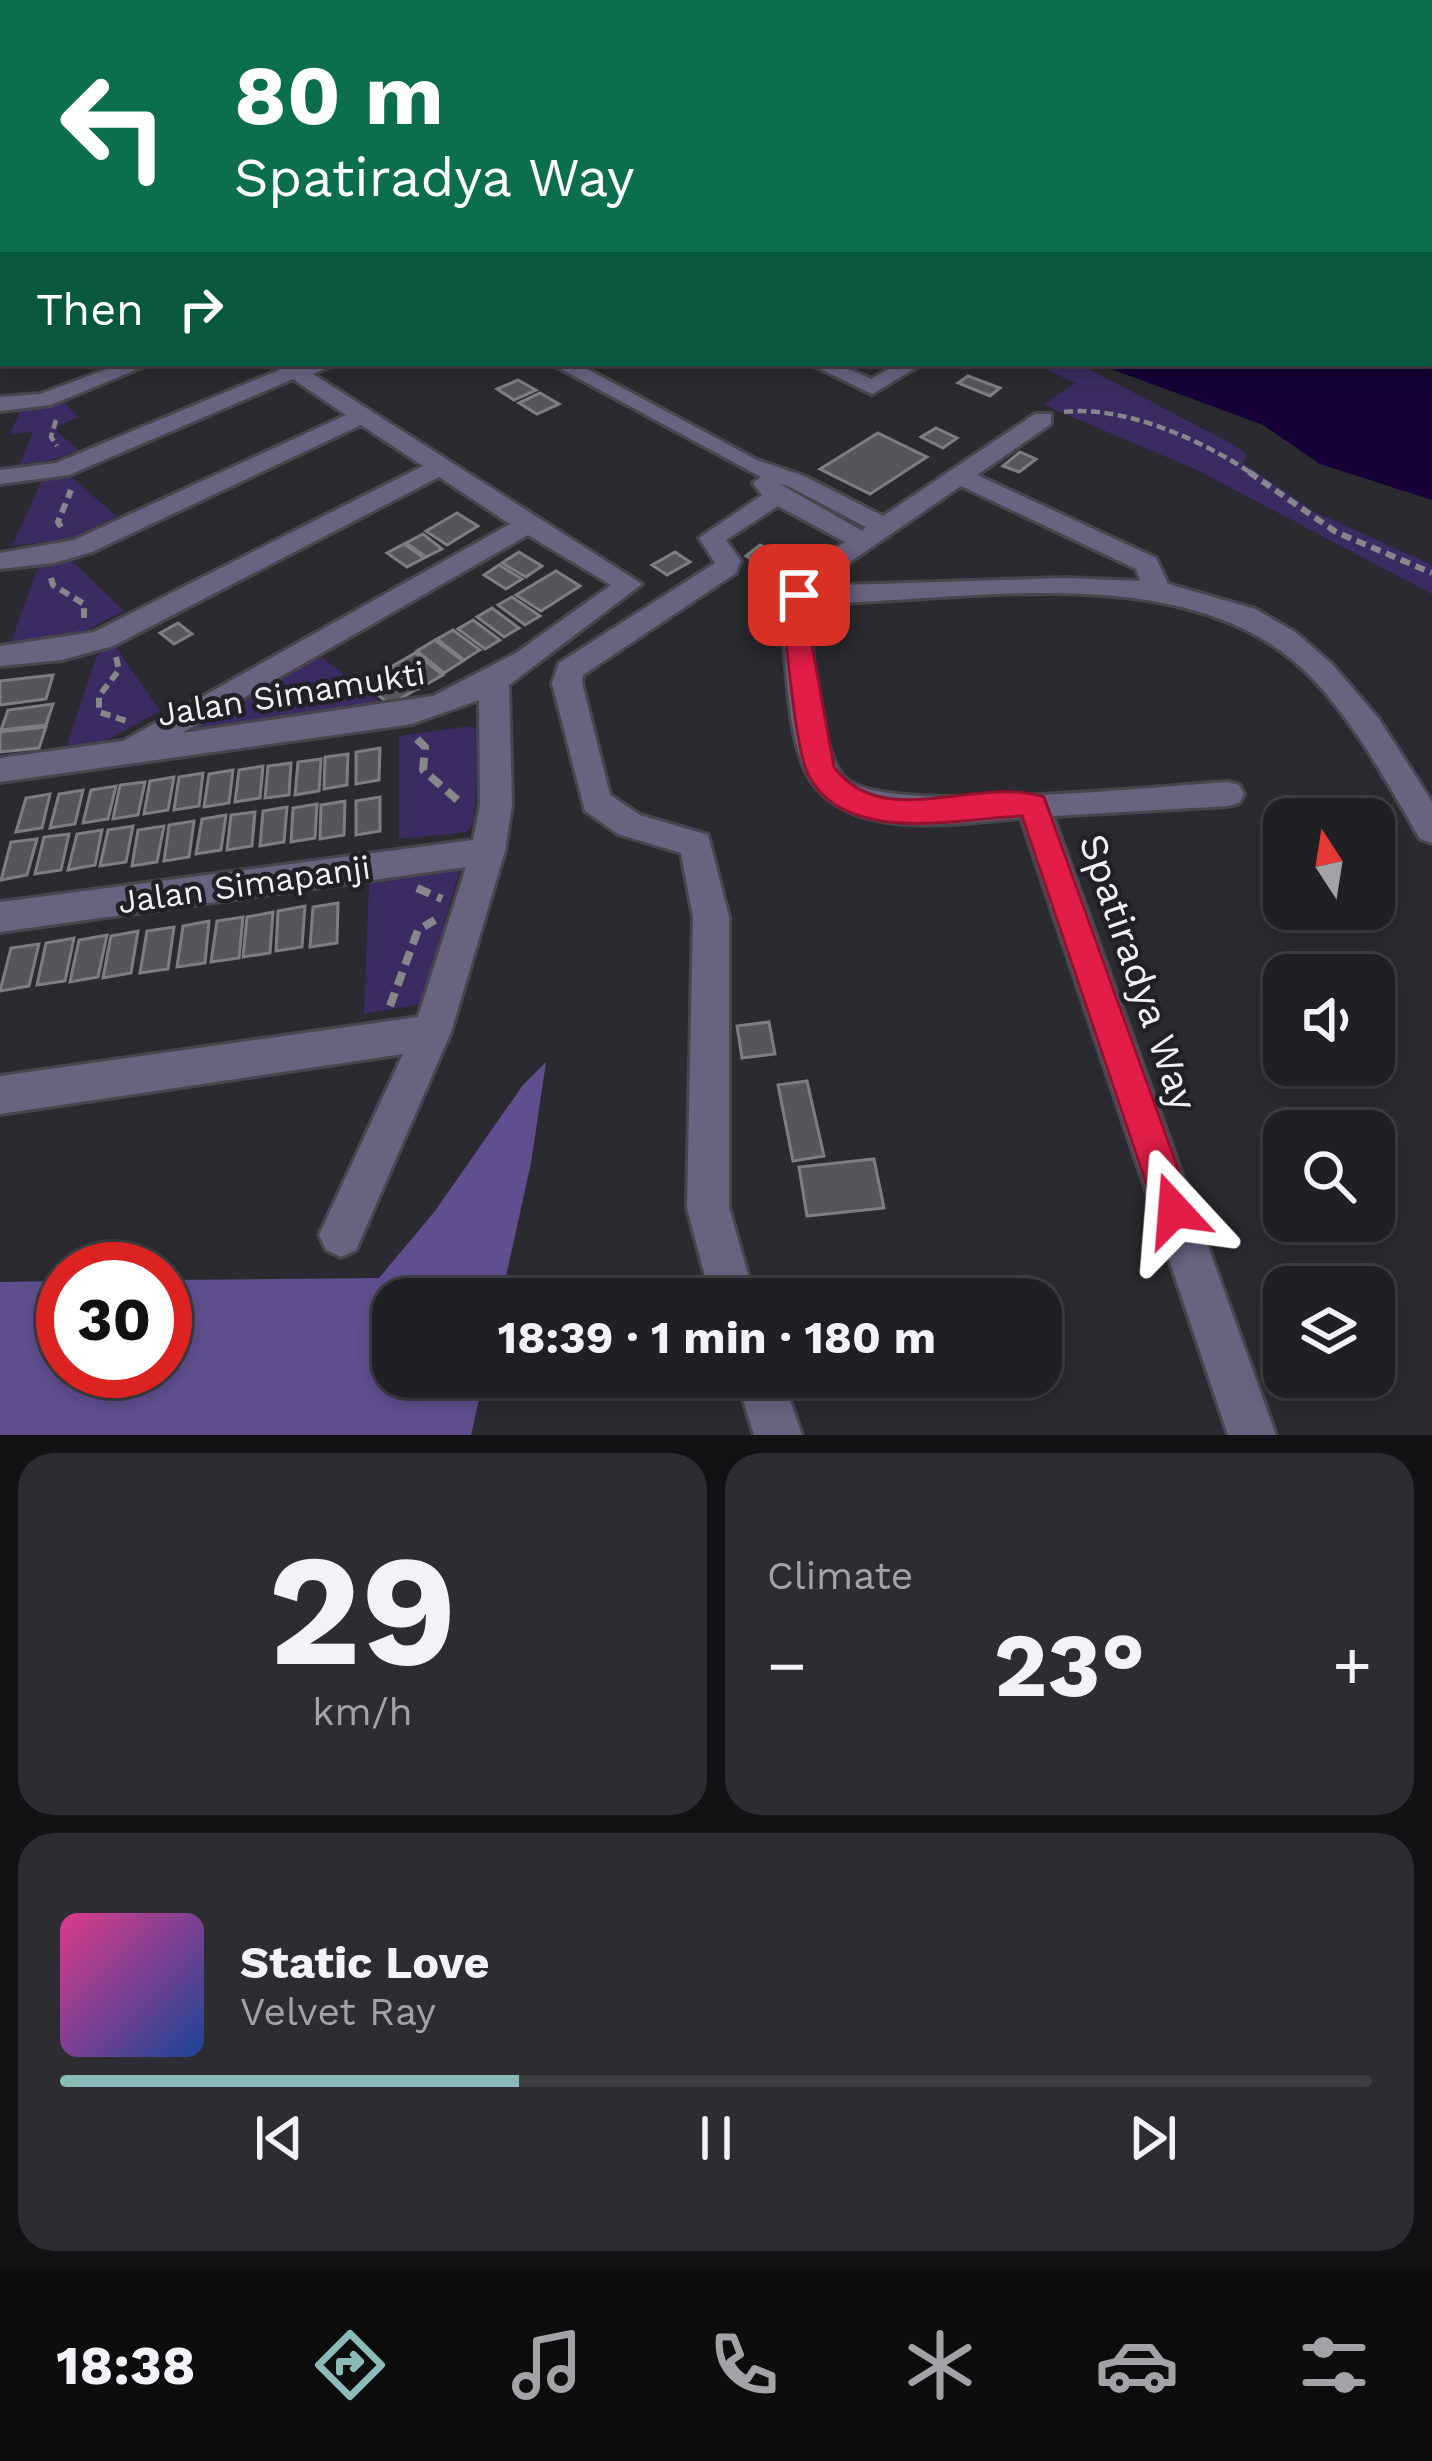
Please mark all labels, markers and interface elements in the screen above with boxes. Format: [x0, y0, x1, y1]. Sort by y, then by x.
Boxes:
text: 80 m [234, 46, 444, 144]
icon: left [36, 48, 192, 204]
text: Spatiradya Way [234, 146, 635, 209]
icon: right [168, 276, 234, 342]
text: Then [36, 283, 144, 336]
pin [748, 544, 850, 646]
icon: arrive [766, 562, 832, 628]
street label: Jalan Simamukti [155, 653, 428, 734]
north arrow [1263, 798, 1395, 930]
map controls [1263, 798, 1395, 1398]
street label: Spatiradya Way [1070, 828, 1207, 1116]
street label: Jalan Simapanji [115, 847, 373, 922]
button: sound [1263, 954, 1395, 1086]
button: search [1263, 1110, 1395, 1242]
position arrow [1111, 1147, 1237, 1273]
speed limit sign: 30 [36, 1242, 192, 1398]
button: layers [1263, 1266, 1395, 1398]
text: 18:39 · 1 min · 180 m [498, 1311, 936, 1364]
text: 29 [268, 1519, 457, 1702]
text: Climate [767, 1553, 913, 1598]
text: 23° [994, 1612, 1145, 1718]
text: − [767, 1627, 807, 1704]
text: + [1332, 1627, 1372, 1704]
text: km/h [312, 1689, 413, 1734]
text: Static Love [240, 1936, 490, 1989]
text: Velvet Ray [240, 1989, 436, 2034]
icon: previous [246, 2105, 312, 2171]
icon: pause [683, 2105, 749, 2171]
icon: next [1120, 2105, 1186, 2171]
icon: directions [308, 2323, 392, 2407]
icon: music [505, 2323, 589, 2407]
icon: phone [702, 2323, 786, 2407]
icon: climate [898, 2323, 982, 2407]
icon: car [1095, 2323, 1179, 2407]
icon: filters [1292, 2323, 1376, 2407]
text: 18:38 [56, 2334, 196, 2397]

